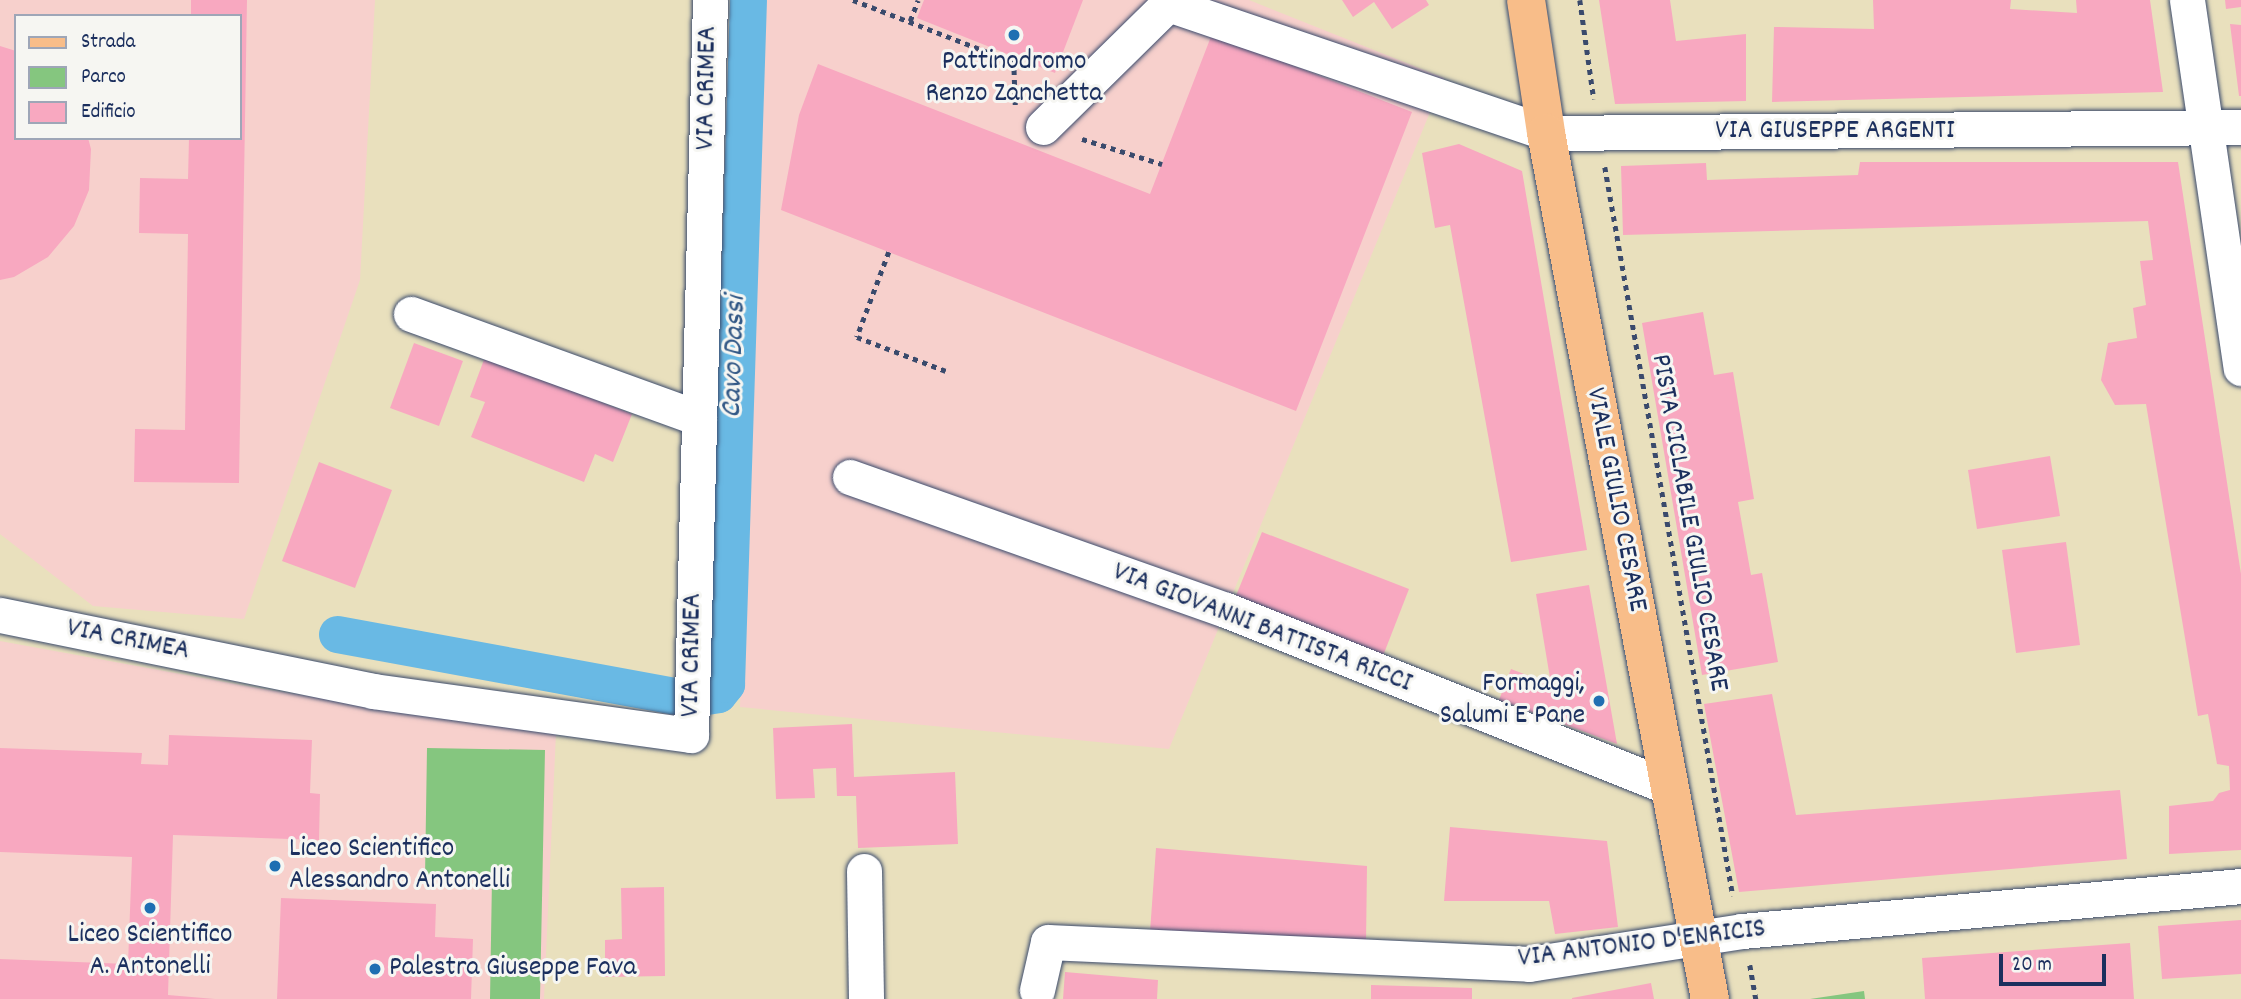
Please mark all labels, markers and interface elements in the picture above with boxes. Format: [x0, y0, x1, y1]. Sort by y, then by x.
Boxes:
legend [14, 14, 242, 140]
street label: VIA CRIMEA [690, 26, 726, 150]
marker: Pattinodromo Renzo Zanchetta [1006, 27, 1022, 43]
text: Strada [81, 28, 135, 58]
place label: Pattinodromo Renzo Zanchetta [925, 46, 1103, 112]
text: Parco [81, 63, 126, 93]
text: Edificio [81, 98, 136, 128]
street label: VIA GIUSEPPE ARGENTI [1715, 115, 1955, 149]
water label: Cavo Dassi [716, 295, 756, 419]
street label: PISTA CICLABILE GIULIO CESARE [1642, 352, 1734, 694]
street label: VIALE GIULIO CESARE [1577, 385, 1653, 615]
street label: VIA GIOVANNI BATTISTA RICCI [1108, 556, 1416, 702]
street label: VIA CRIMEA [675, 593, 711, 717]
street label: VIA CRIMEA [64, 613, 192, 669]
place label: Formaggi, Salumi E Pane [1440, 668, 1585, 734]
marker: Formaggi, Salumi E Pane [1591, 693, 1607, 709]
place label: Liceo Scientifico Alessandro Antonelli [289, 833, 510, 899]
marker: Liceo Scientifico Alessandro Antonelli [267, 858, 283, 874]
marker: Liceo Scientifico A. Antonelli [142, 900, 158, 916]
street label: VIA ANTONIO D'ENRICIS [1516, 913, 1768, 977]
place label: Liceo Scientifico A. Antonelli [67, 919, 233, 985]
scale bar [2003, 940, 2110, 984]
text: 20 m [2012, 951, 2052, 981]
place label: Palestra Giuseppe Fava [389, 952, 636, 986]
marker: Palestra Giuseppe Fava [367, 961, 383, 977]

